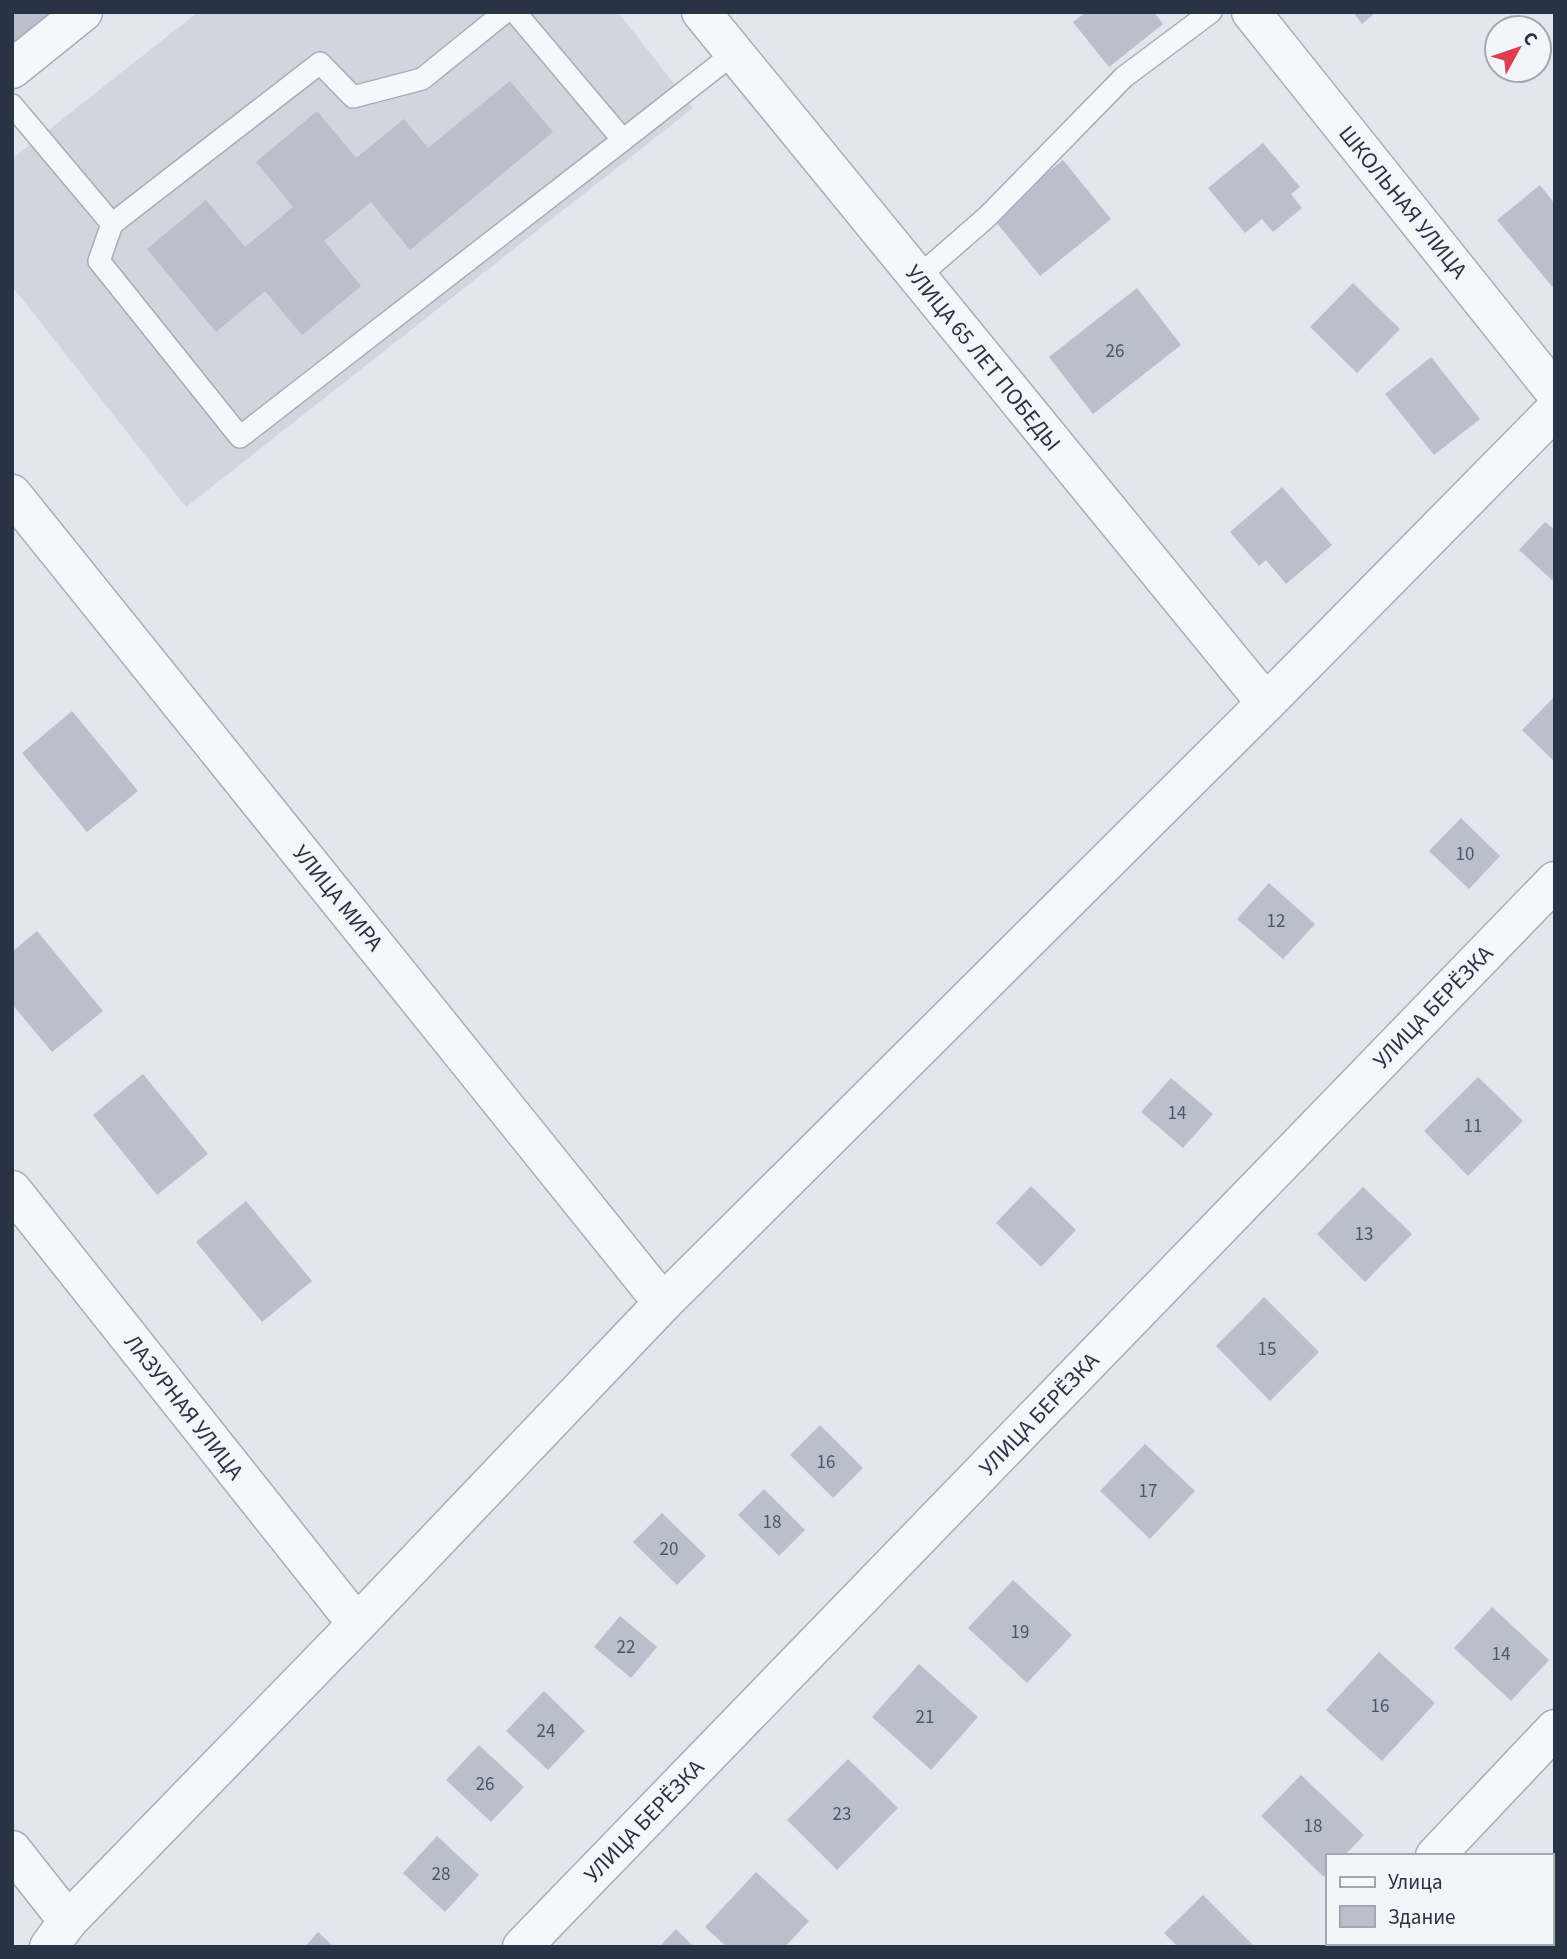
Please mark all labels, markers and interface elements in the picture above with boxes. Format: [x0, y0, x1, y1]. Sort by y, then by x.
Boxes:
north arrow [1483, 14, 1553, 84]
text: С [1516, 26, 1544, 52]
street label: ШКОЛЬНАЯ УЛИЦА [1331, 118, 1476, 286]
street label: УЛИЦА 65 ЛЕТ ПОБЕДЫ [897, 258, 1069, 458]
house number: 26 [1106, 338, 1124, 365]
street label: УЛИЦА МИРА [285, 838, 391, 959]
house number: 10 [1456, 841, 1474, 868]
house number: 12 [1267, 908, 1285, 935]
street label: УЛИЦА БЕРЁЗКА [1365, 938, 1501, 1076]
house number: 14 [1168, 1100, 1186, 1127]
house number: 11 [1464, 1113, 1482, 1140]
house number: 13 [1355, 1221, 1373, 1248]
street label: ЛАЗУРНАЯ УЛИЦА [116, 1327, 252, 1487]
house number: 15 [1258, 1336, 1276, 1363]
street label: УЛИЦА БЕРЁЗКА [971, 1345, 1107, 1483]
house number: 16 [817, 1449, 835, 1476]
house number: 17 [1139, 1478, 1157, 1505]
house number: 18 [763, 1509, 781, 1536]
house number: 20 [660, 1536, 678, 1563]
house number: 19 [1011, 1619, 1029, 1646]
house number: 22 [617, 1634, 635, 1661]
house number: 14 [1492, 1641, 1510, 1668]
house number: 16 [1371, 1693, 1389, 1720]
house number: 21 [916, 1704, 934, 1731]
house number: 24 [537, 1718, 555, 1745]
street label: УЛИЦА БЕРЁЗКА [576, 1752, 712, 1890]
house number: 26 [476, 1771, 494, 1798]
house number: 23 [833, 1801, 851, 1828]
house number: 18 [1304, 1813, 1322, 1840]
legend [1326, 1854, 1553, 1945]
house number: 28 [432, 1861, 450, 1888]
text: Улица [1388, 1867, 1443, 1897]
text: Здание [1388, 1902, 1456, 1932]

